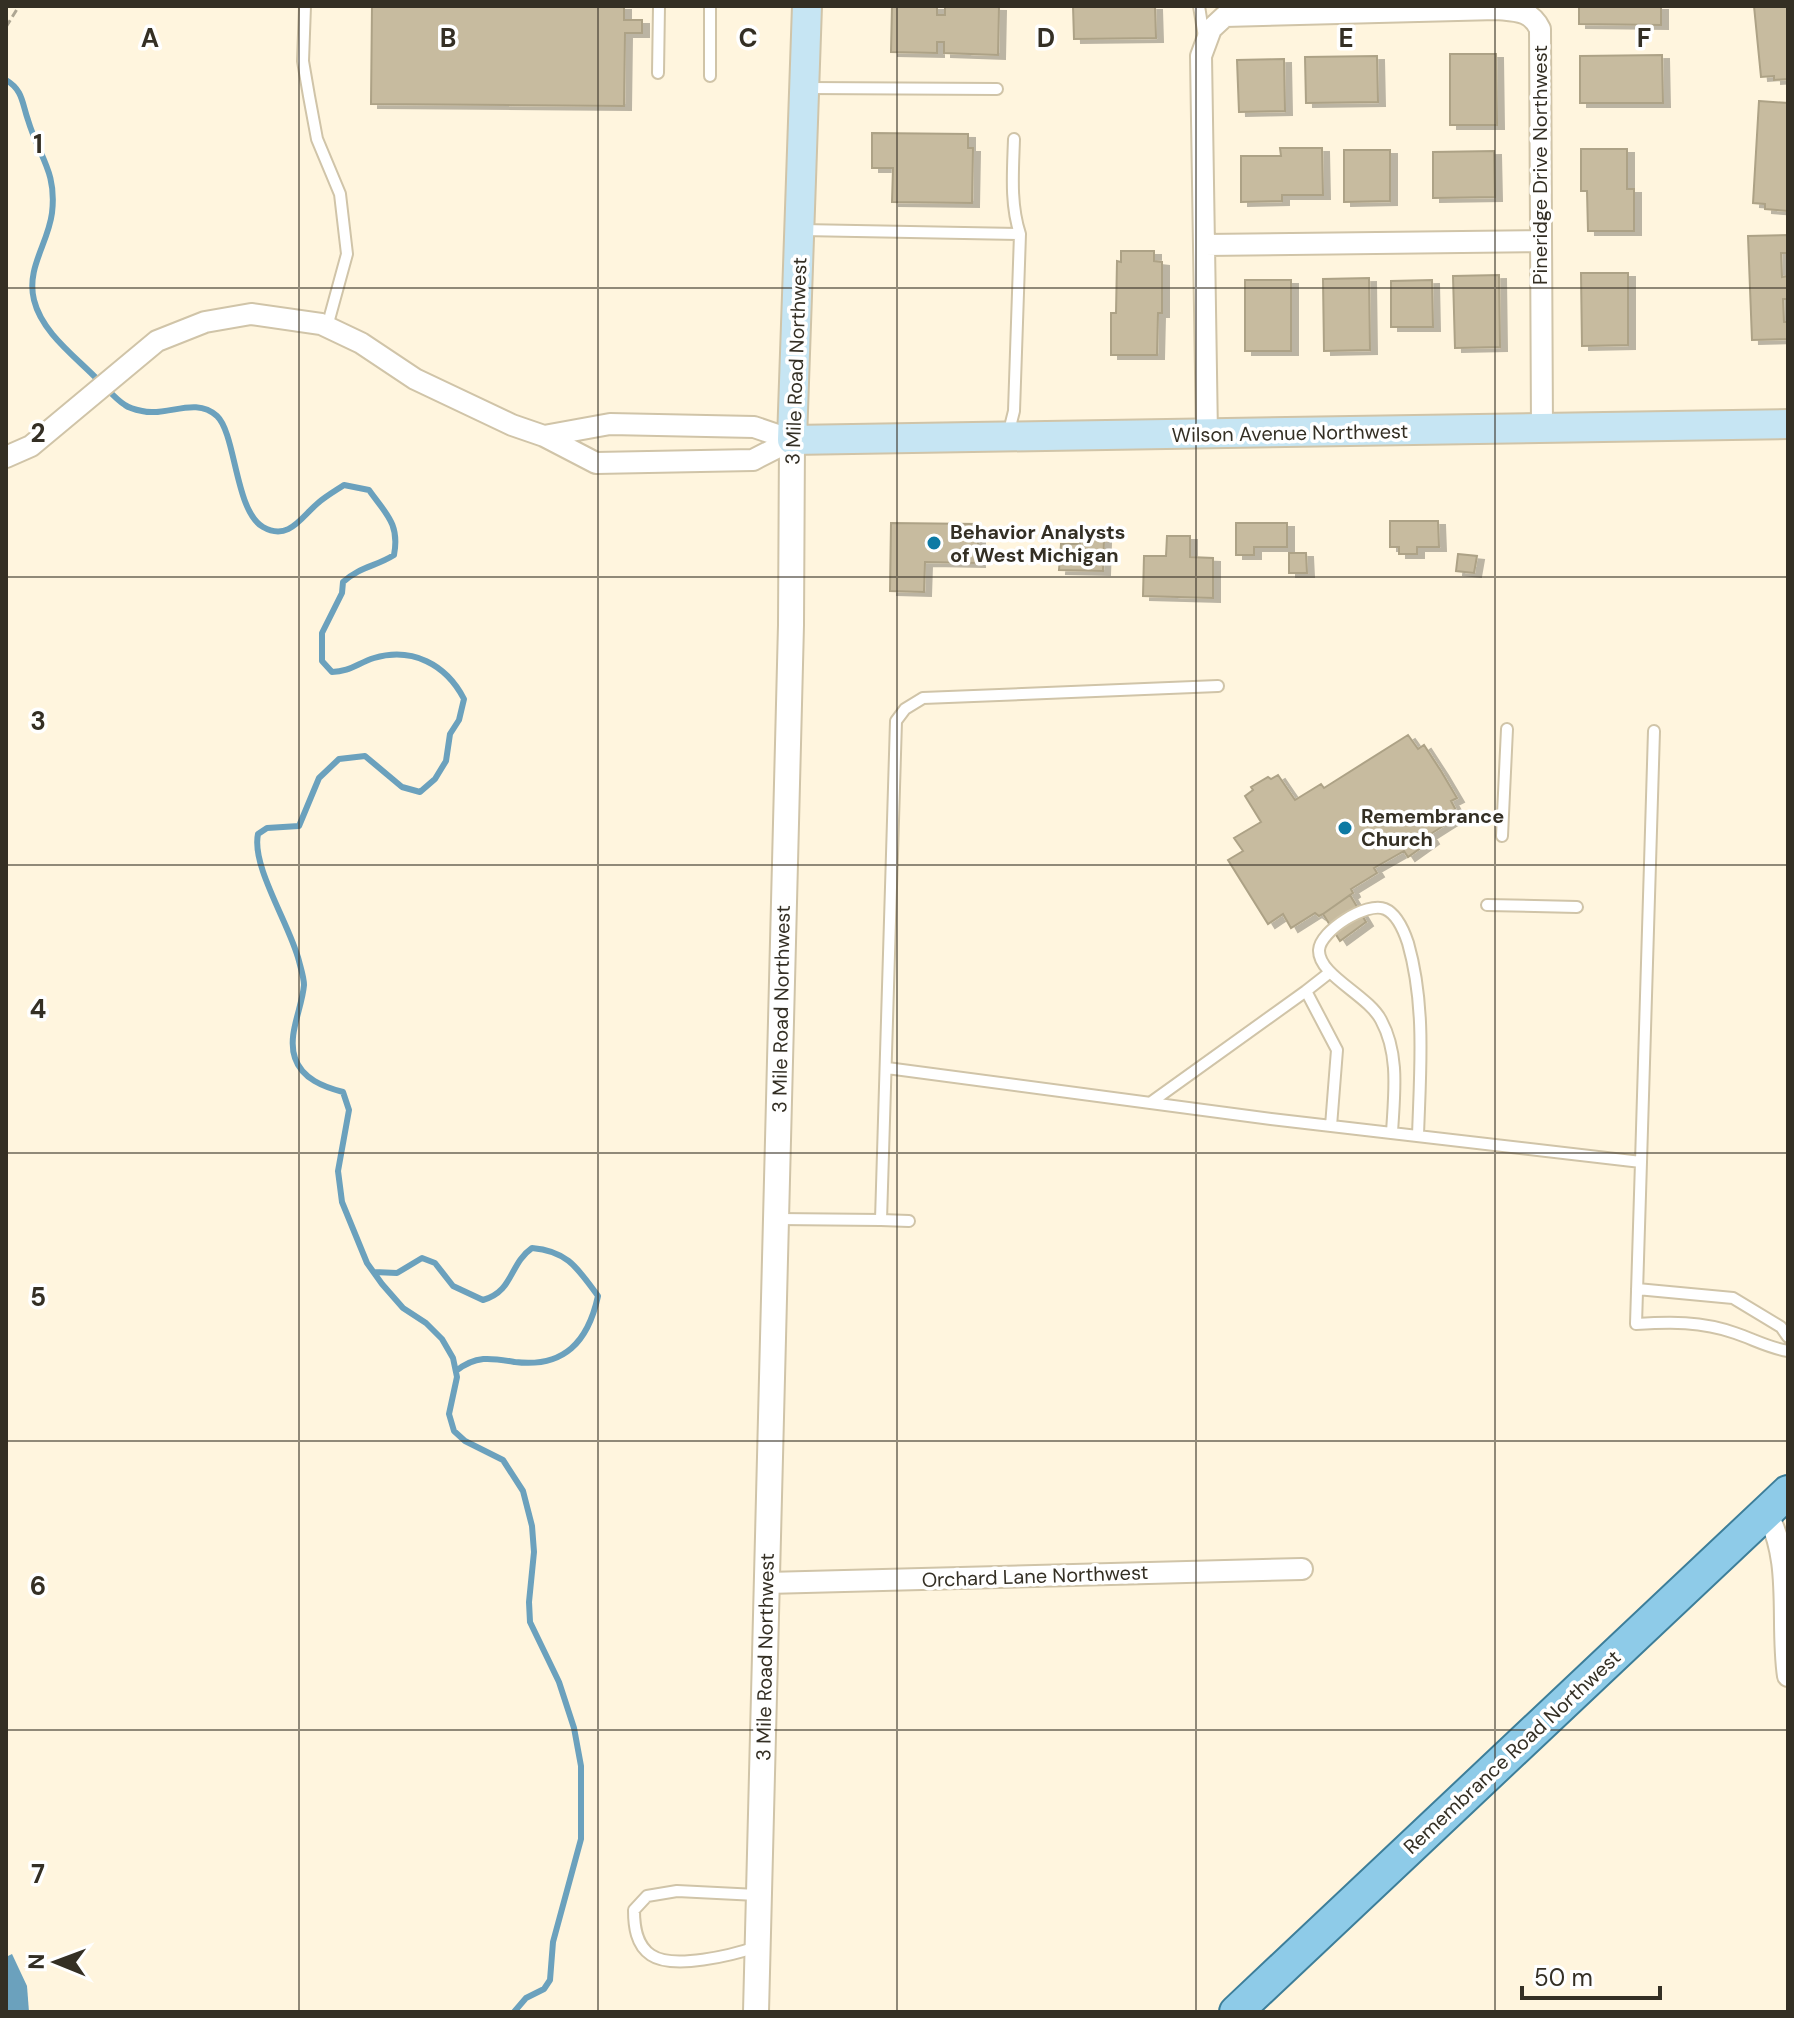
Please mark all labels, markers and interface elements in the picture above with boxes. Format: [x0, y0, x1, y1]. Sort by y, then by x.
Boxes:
text: A [141, 21, 159, 55]
text: B [440, 21, 456, 55]
text: C [738, 21, 758, 55]
text: D [1037, 21, 1055, 55]
text: E [1338, 21, 1354, 55]
text: F [1637, 21, 1651, 55]
street label: Pineridge Drive Northwest [1527, 45, 1553, 285]
text: 1 [33, 127, 43, 161]
street label: 3 Mile Road Northwest [779, 257, 813, 465]
text: 2 [30, 416, 46, 450]
street label: Wilson Avenue Northwest [1171, 418, 1409, 448]
place label: Behavior Analysts of West Michigan [950, 519, 1125, 568]
marker: Behavior Analysts of West Michigan [925, 534, 943, 552]
text: 3 [30, 704, 46, 738]
place label: Remembrance Church [1361, 803, 1504, 852]
marker: Remembrance Church [1336, 819, 1354, 837]
street label: 3 Mile Road Northwest [766, 905, 796, 1113]
text: 4 [30, 992, 46, 1026]
text: 5 [30, 1280, 46, 1314]
street label: 3 Mile Road Northwest [750, 1553, 780, 1761]
street label: Orchard Lane Northwest [921, 1559, 1149, 1593]
text: 6 [30, 1569, 46, 1603]
street label: Remembrance Road Northwest [1398, 1644, 1626, 1860]
text: 7 [31, 1857, 45, 1891]
north arrow [16, 1922, 96, 2002]
scale bar [1522, 1950, 1660, 2000]
text: N [22, 1953, 51, 1970]
text: 50 m [1534, 1962, 1593, 1993]

